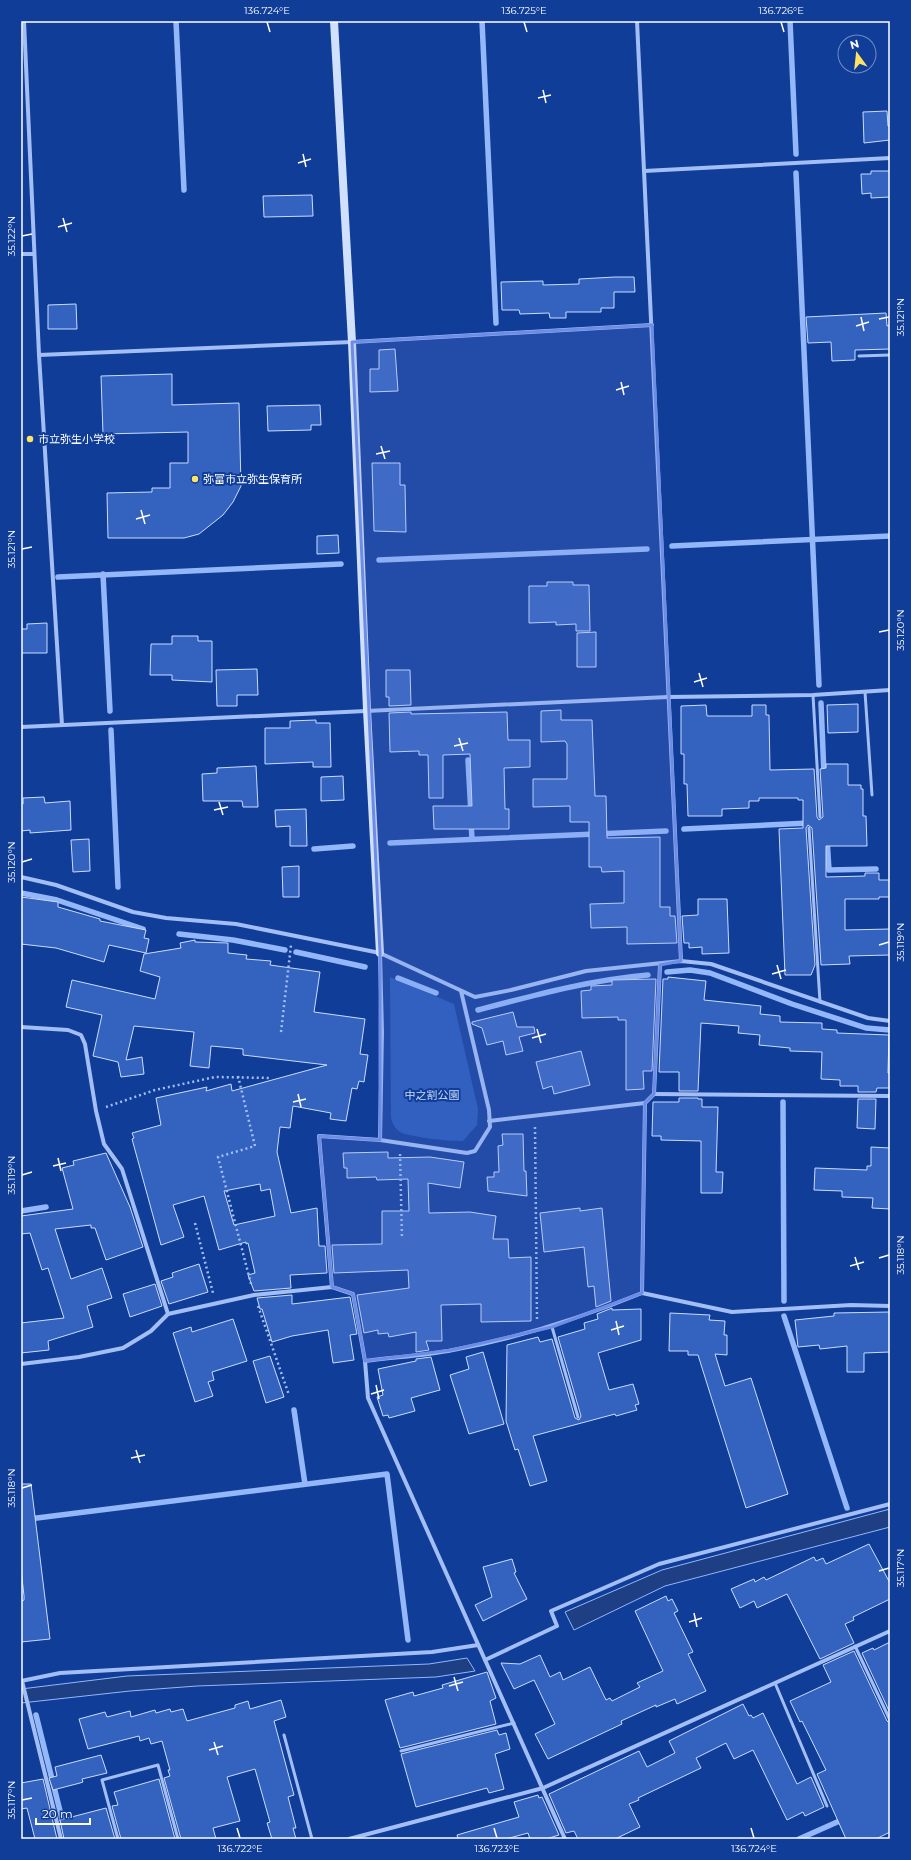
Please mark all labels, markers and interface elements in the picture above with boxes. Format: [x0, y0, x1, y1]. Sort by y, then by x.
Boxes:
text: 136.724°E [244, 4, 290, 17]
text: 136.725°E [501, 4, 547, 17]
text: 136.726°E [758, 4, 804, 17]
north arrow [837, 34, 877, 74]
text: N [848, 36, 861, 52]
text: 35.122°N [5, 216, 18, 256]
text: 35.121°N [894, 298, 907, 336]
place label: 市立弥生小学校 [38, 432, 115, 446]
marker: 市立弥生小学校 [25, 434, 35, 444]
place label: 弥富市立弥生保育所 [203, 472, 303, 486]
marker: 弥富市立弥生保育所 [190, 474, 200, 484]
text: 35.121°N [5, 530, 18, 568]
text: 35.120°N [894, 609, 907, 651]
text: 35.120°N [5, 841, 18, 883]
text: 35.119°N [894, 923, 907, 961]
park label: 中之割公園 [405, 1088, 460, 1102]
text: 35.119°N [5, 1156, 18, 1194]
text: 35.118°N [894, 1235, 907, 1275]
text: 35.118°N [5, 1468, 18, 1508]
text: 35.117°N [894, 1549, 907, 1587]
text: 35.117°N [5, 1781, 18, 1819]
scale bar [36, 1800, 90, 1826]
text: 20 m [42, 1806, 73, 1821]
text: 136.722°E [217, 1842, 263, 1855]
text: 136.723°E [474, 1842, 520, 1855]
text: 136.724°E [731, 1842, 777, 1855]

